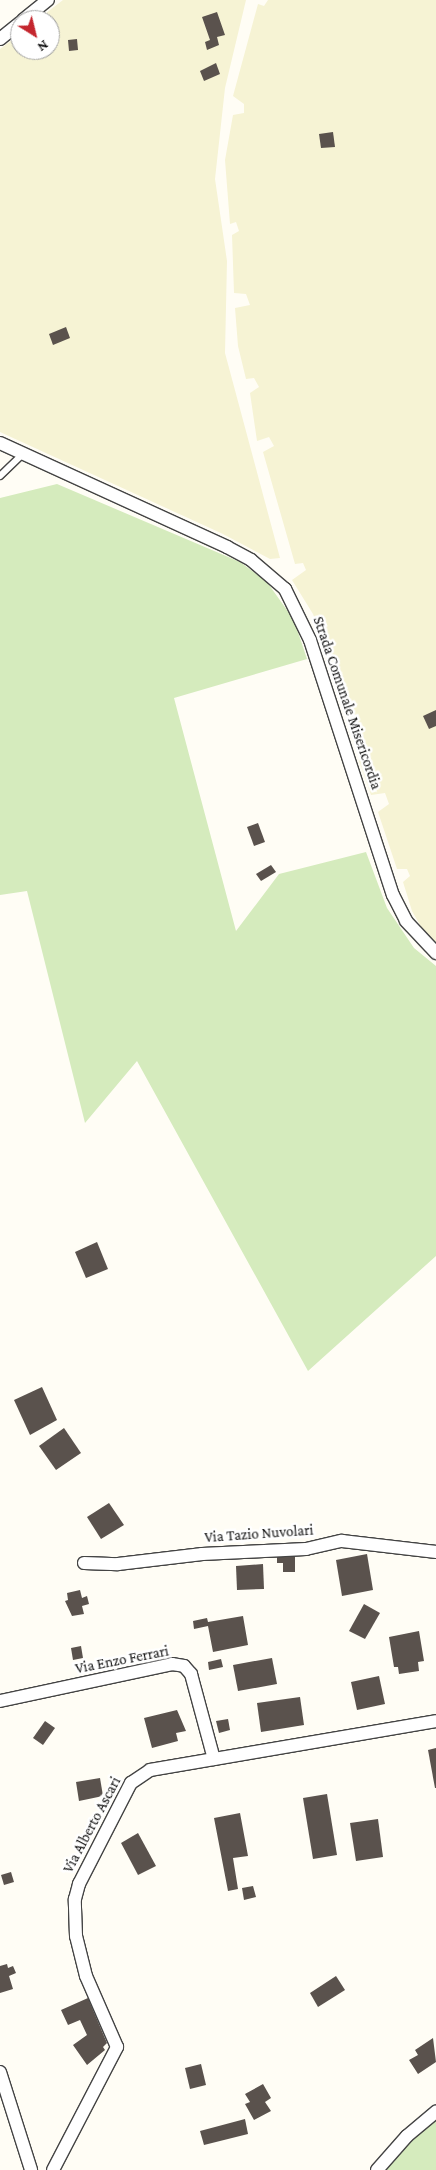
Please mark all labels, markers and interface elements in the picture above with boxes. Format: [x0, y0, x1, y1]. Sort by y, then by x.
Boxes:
north arrow [10, 10, 60, 60]
text: N [35, 37, 52, 56]
street label: Strada Comunale Misericordia [309, 614, 385, 792]
street label: Via Tazio Nuvolari [204, 1521, 314, 1547]
street label: Via Enzo Ferrari [74, 1642, 170, 1678]
street label: Via Alberto Ascari [59, 1774, 125, 1876]

